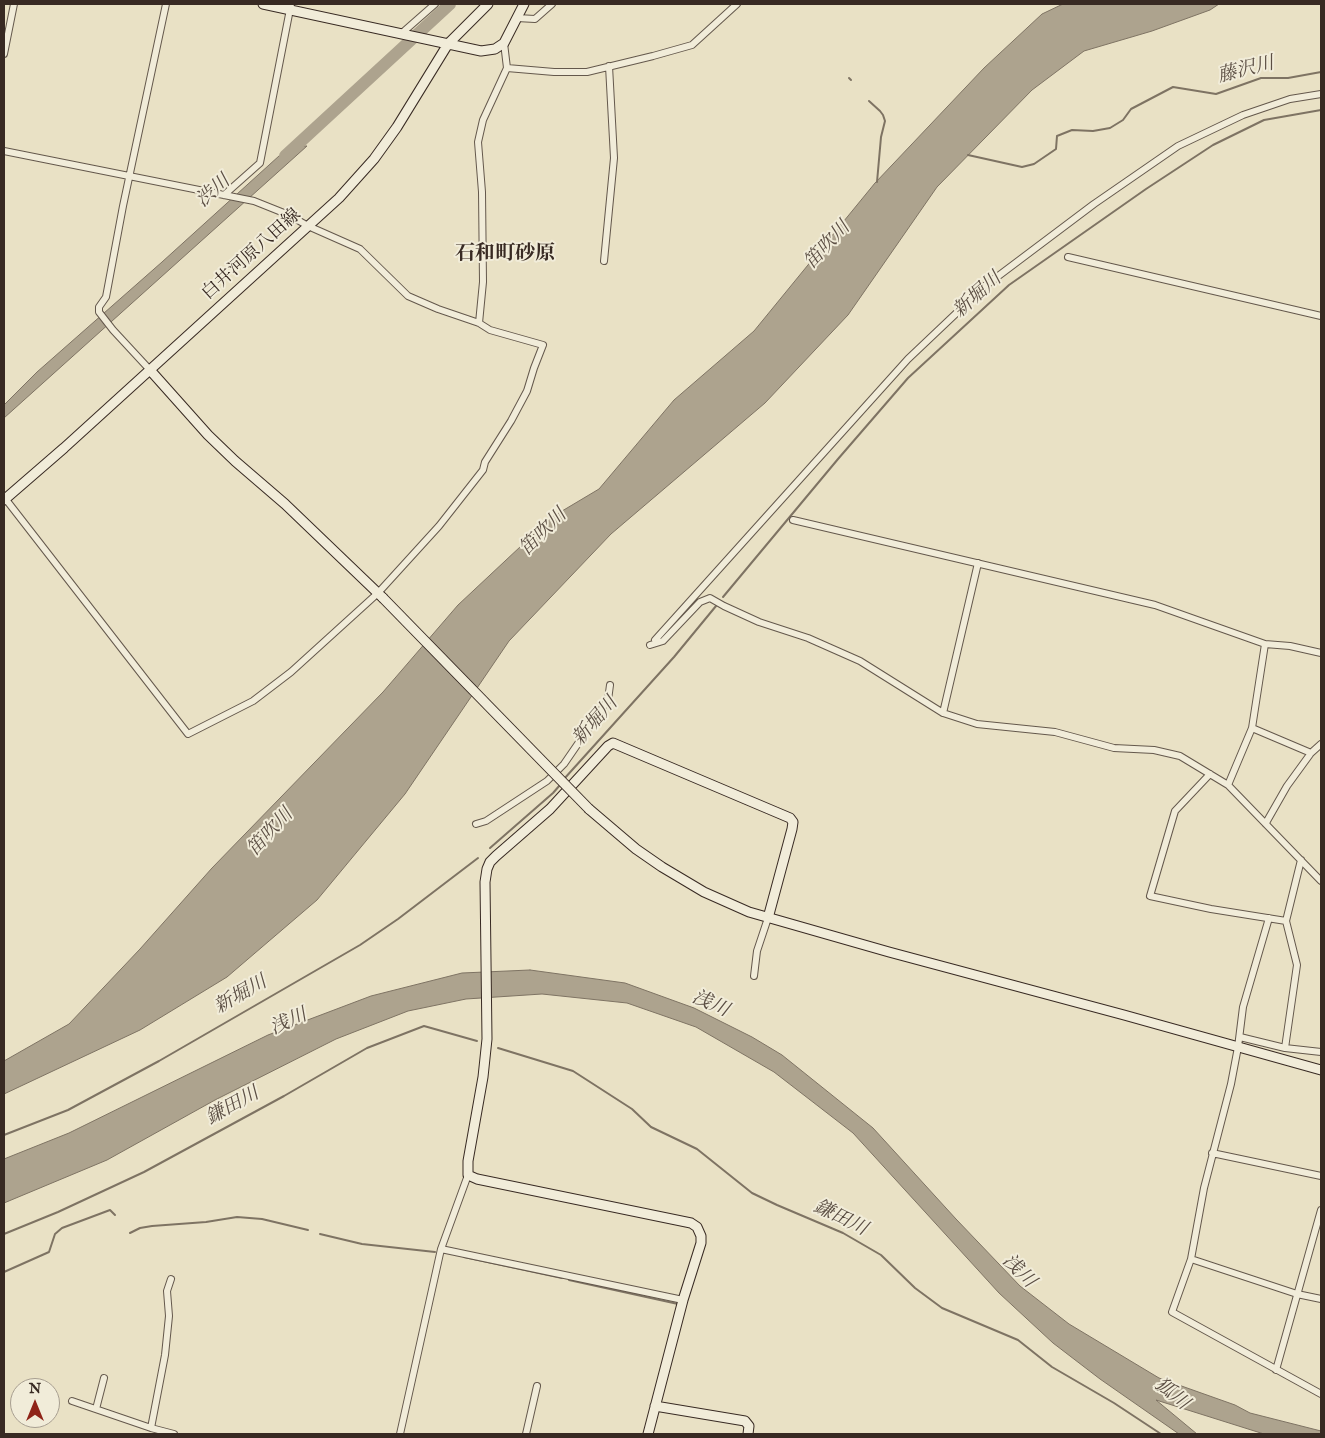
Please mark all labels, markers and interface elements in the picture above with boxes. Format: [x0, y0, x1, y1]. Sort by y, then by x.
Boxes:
water label: 藤沢川 [1216, 53, 1276, 89]
water label: 渋川 [192, 171, 236, 213]
street label: 白井河原八田線 [198, 205, 306, 305]
water label: 笛吹川 [800, 217, 856, 275]
district label: 石和町砂原 [455, 243, 555, 267]
water label: 新堀川 [949, 268, 1007, 324]
water label: 笛吹川 [516, 505, 572, 561]
water label: 新堀川 [569, 693, 623, 751]
water label: 笛吹川 [243, 804, 299, 862]
water label: 新堀川 [211, 972, 271, 1020]
water label: 浅川 [688, 987, 732, 1023]
water label: 浅川 [267, 1005, 311, 1041]
water label: 鎌田川 [203, 1083, 263, 1131]
water label: 鎌田川 [809, 1196, 871, 1242]
water label: 浅川 [997, 1251, 1039, 1293]
water label: 狐川 [1149, 1374, 1193, 1416]
north arrow [10, 1378, 60, 1428]
text: N [29, 1380, 41, 1398]

